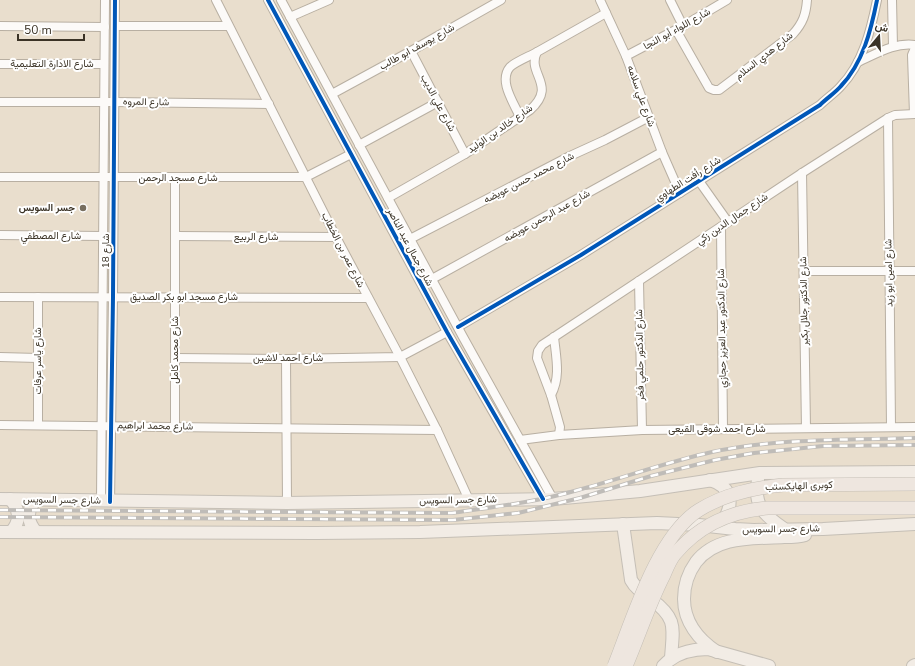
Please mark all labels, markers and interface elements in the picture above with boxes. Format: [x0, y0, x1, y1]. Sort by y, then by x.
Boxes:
street label: شارع اللواء أبو النجا [641, 5, 713, 53]
scale bar [18, 16, 84, 42]
north arrow [859, 16, 899, 56]
text: ش [873, 18, 891, 36]
street label: شارع يوسف ابو طالب [377, 20, 457, 74]
text: 50 m [24, 22, 52, 38]
street label: شارع هدي السلام [732, 29, 797, 84]
street label: شارع الادارة التعليمية [10, 57, 94, 71]
street label: شارع علي سلامه [622, 63, 659, 129]
street label: شارع علي الديب [416, 72, 459, 135]
street label: شارع المروه [123, 95, 169, 109]
street label: شارع خالد بن الوليد [464, 101, 536, 157]
street label: شارع محمد حسن عويضه [481, 149, 577, 207]
street label: شارع رأفت الطهاوي [652, 153, 724, 206]
street label: شارع مسجد الرحمن [138, 171, 218, 185]
street label: شارع عبد الرحمن عويضه [501, 186, 593, 245]
street label: شارع جمال الدين زكي [693, 190, 771, 249]
place label: جسر السويس [19, 201, 75, 215]
marker: جسر السويس [78, 203, 88, 213]
street label: شارع جمال عبد الناصر [383, 205, 437, 289]
street label: شارع عمر بن الخطاب [318, 210, 368, 290]
street label: شارع المصطفي [21, 229, 81, 244]
street label: شارع الربيع [234, 230, 278, 244]
street label: شارع 18 [99, 234, 113, 268]
street label: شارع امين ابو زيد [881, 239, 897, 307]
street label: شارع الدكتور جلال بكير [796, 256, 812, 347]
street label: شارع الدكتور عبد العزيز حجازي [714, 268, 731, 388]
street label: شارع مسجد ابو بكر الصديق [130, 290, 238, 304]
street label: شارع الدكتور حلمي فخر [632, 309, 649, 402]
street label: شارع محمد كامل [168, 316, 182, 384]
street label: شارع ياسر عرفات [31, 327, 45, 395]
street label: شارع احمد لاشين [253, 351, 323, 365]
street label: شارع محمد ابراهيم [117, 418, 193, 434]
street label: شارع احمد شوقى القيعى [668, 422, 766, 436]
street label: كوبرى الهايكستب [765, 478, 834, 494]
street label: شارع جسر السويس [23, 492, 101, 508]
street label: شارع جسر السويس [419, 492, 497, 508]
street label: شارع جسر السويس [742, 521, 820, 537]

